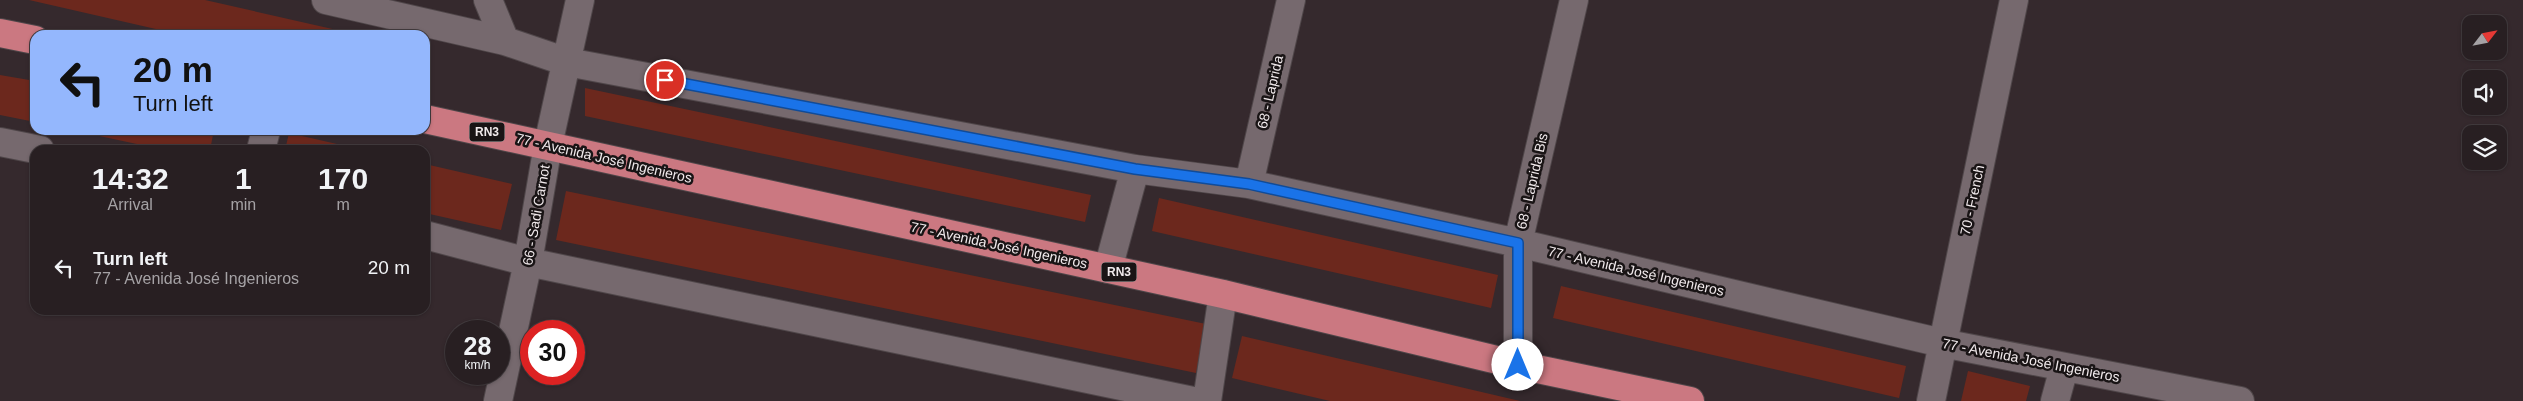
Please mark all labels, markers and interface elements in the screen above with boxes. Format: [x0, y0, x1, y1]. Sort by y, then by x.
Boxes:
north arrow [2462, 15, 2508, 60]
map controls [2462, 15, 2507, 170]
icon: left [50, 50, 115, 115]
text: 20 m [133, 50, 213, 89]
street label: 68 - Laprida [1254, 54, 1286, 130]
pin [644, 59, 686, 101]
icon: arrive [651, 66, 679, 94]
button: sound [2462, 70, 2507, 115]
text: Turn left [133, 91, 213, 116]
road number: RN3 [470, 122, 504, 142]
button: layers [2462, 125, 2507, 170]
street label: 77 - Avenida José Ingenieros [514, 130, 694, 186]
street label: 68 - Laprida Bis [1513, 131, 1551, 231]
text: 14:32 [92, 162, 169, 195]
text: 1 [235, 162, 252, 195]
text: 170 [318, 162, 368, 195]
street label: 66 - Sadi Carnot [519, 163, 553, 267]
street label: 70 - French [1957, 163, 1987, 237]
text: Arrival [108, 196, 153, 213]
text: min [230, 196, 256, 213]
text: m [336, 196, 350, 213]
street label: 77 - Avenida José Ingenieros [909, 218, 1089, 272]
street label: 77 - Avenida José Ingenieros [1546, 243, 1726, 299]
text: Turn left [93, 248, 168, 269]
icon: left [50, 254, 78, 282]
text: 20 m [368, 257, 410, 278]
road number: RN3 [1102, 262, 1136, 282]
text: 77 - Avenida José Ingenieros [93, 270, 299, 287]
speed limit sign: 30 [520, 320, 585, 385]
text: 28 [464, 332, 491, 360]
street label: 77 - Avenida José Ingenieros [1941, 335, 2121, 385]
position arrow [1491, 338, 1543, 390]
text: km/h [464, 358, 491, 372]

